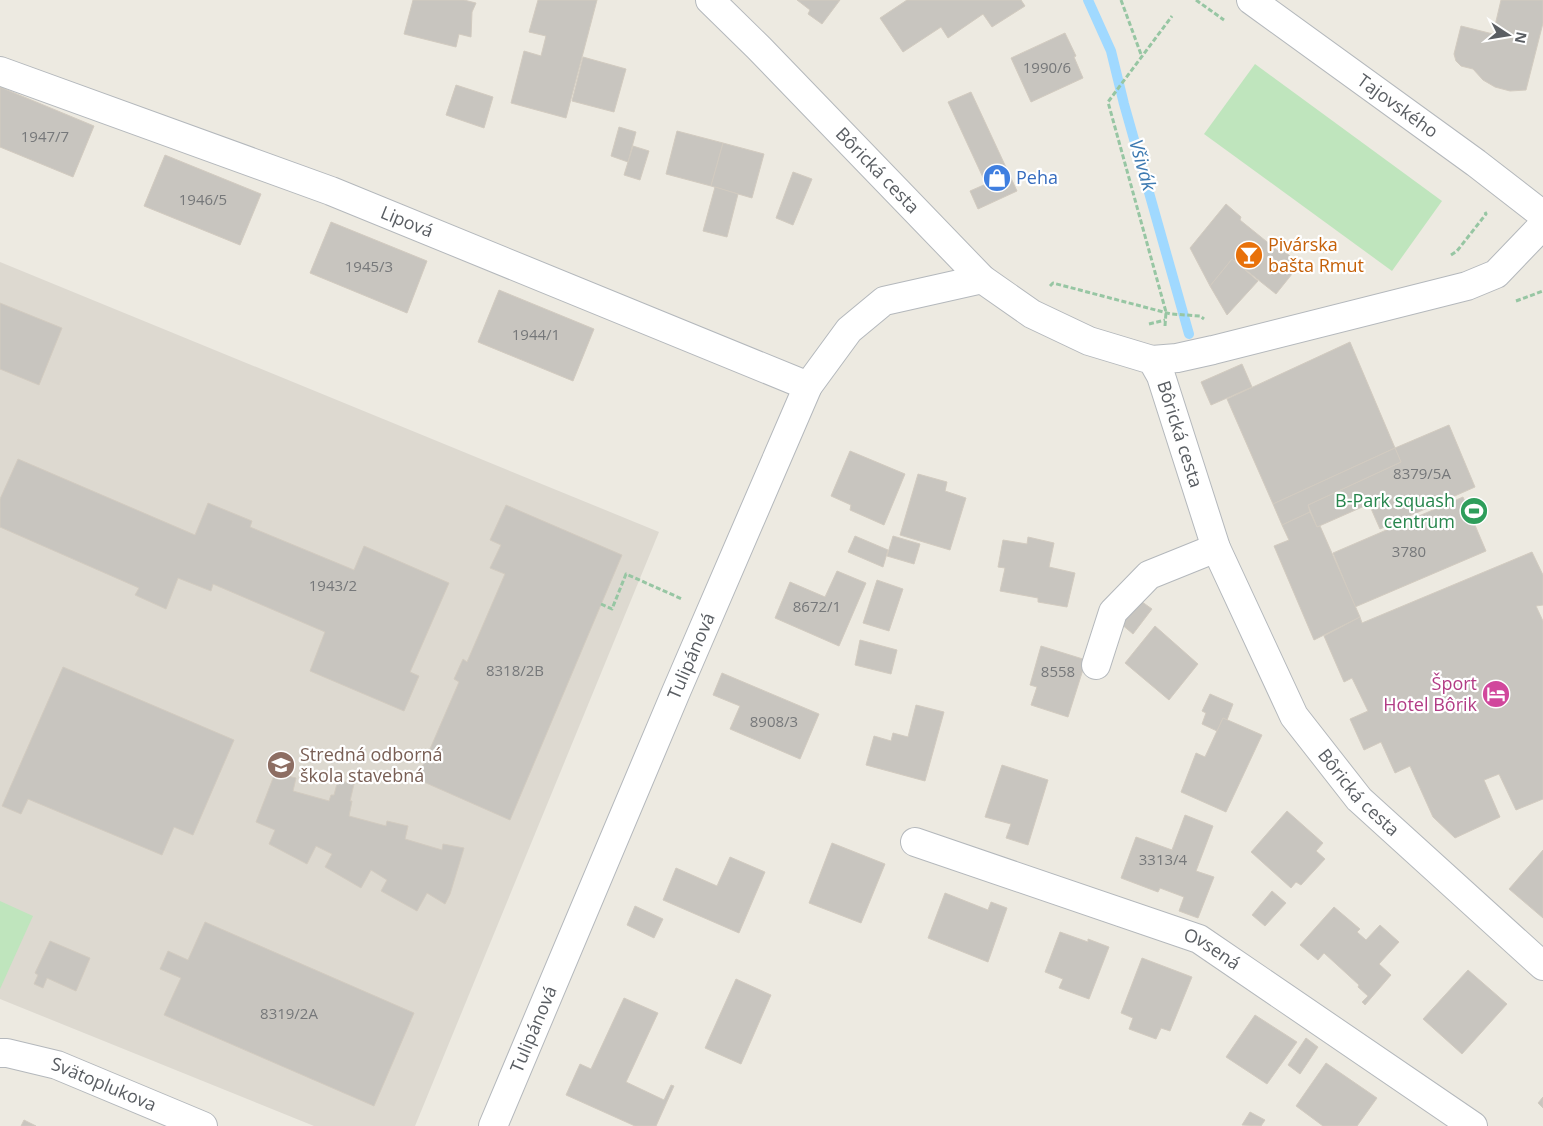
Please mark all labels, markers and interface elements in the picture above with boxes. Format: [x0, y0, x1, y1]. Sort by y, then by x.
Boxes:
north arrow [1483, 10, 1533, 60]
text: N [1511, 30, 1532, 45]
house number: 1990/6 [1023, 57, 1071, 77]
street label: Tajovského [1353, 68, 1443, 143]
street label: Bôrická cesta [831, 122, 925, 218]
house number: 1947/7 [21, 126, 69, 146]
water label: Všivák [1123, 136, 1163, 194]
shop icon: Peha [982, 163, 1012, 193]
place label: Peha [1016, 165, 1058, 189]
house number: 1946/5 [179, 189, 227, 209]
street label: Lipová [377, 200, 437, 243]
place label: Pivárska bašta Rmut [1268, 232, 1364, 277]
bar icon: Pivárska bašta Rmut [1234, 240, 1264, 270]
house number: 1945/3 [345, 256, 393, 276]
house number: 1944/1 [512, 324, 560, 344]
street label: Bôrická cesta [1152, 377, 1209, 490]
house number: 8379/5A [1393, 463, 1451, 483]
place label: B-Park squash centrum [1335, 488, 1455, 533]
sports icon: B-Park squash centrum [1459, 496, 1489, 526]
house number: 3780 [1392, 541, 1426, 561]
house number: 1943/2 [309, 575, 357, 595]
house number: 8672/1 [793, 596, 841, 616]
street label: Tulipánová [661, 609, 720, 703]
house number: 8318/2B [486, 660, 544, 680]
house number: 8558 [1041, 661, 1075, 681]
place label: Šport Hotel Bôrik [1383, 671, 1478, 716]
hotel icon: Šport Hotel Bôrik [1481, 679, 1511, 709]
house number: 8908/3 [750, 711, 798, 731]
place label: Stredná odborná škola stavebná [300, 742, 443, 787]
street label: Bôrická cesta [1313, 743, 1405, 841]
school or university icon: Stredná odborná škola stavebná [266, 750, 296, 780]
house number: 3313/4 [1139, 849, 1188, 869]
street label: Ovsená [1181, 922, 1245, 975]
street label: Tulipánová [504, 982, 562, 1076]
house number: 8319/2A [260, 1003, 318, 1023]
street label: Svätoplukova [49, 1051, 160, 1116]

